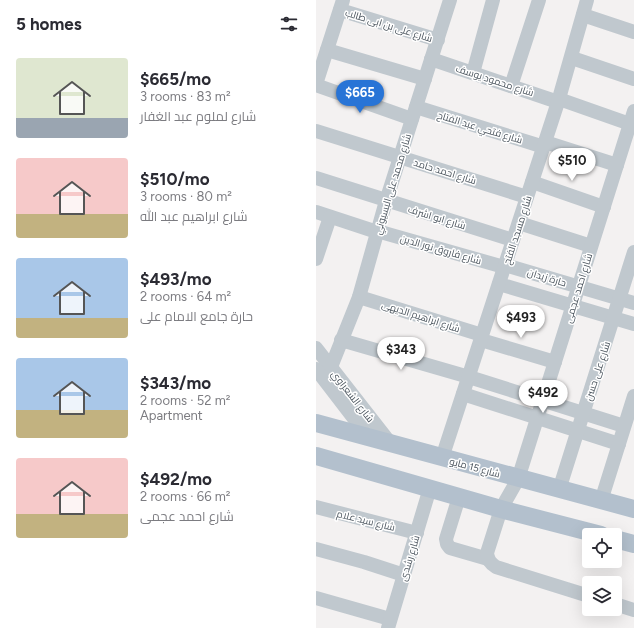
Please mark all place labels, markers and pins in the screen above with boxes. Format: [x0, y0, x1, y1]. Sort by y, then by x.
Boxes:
pin: $665 [336, 80, 384, 114]
pin: $510 [548, 148, 596, 182]
pin: $493 [497, 305, 545, 339]
pin: $343 [377, 337, 425, 371]
pin: $492 [519, 380, 567, 414]

